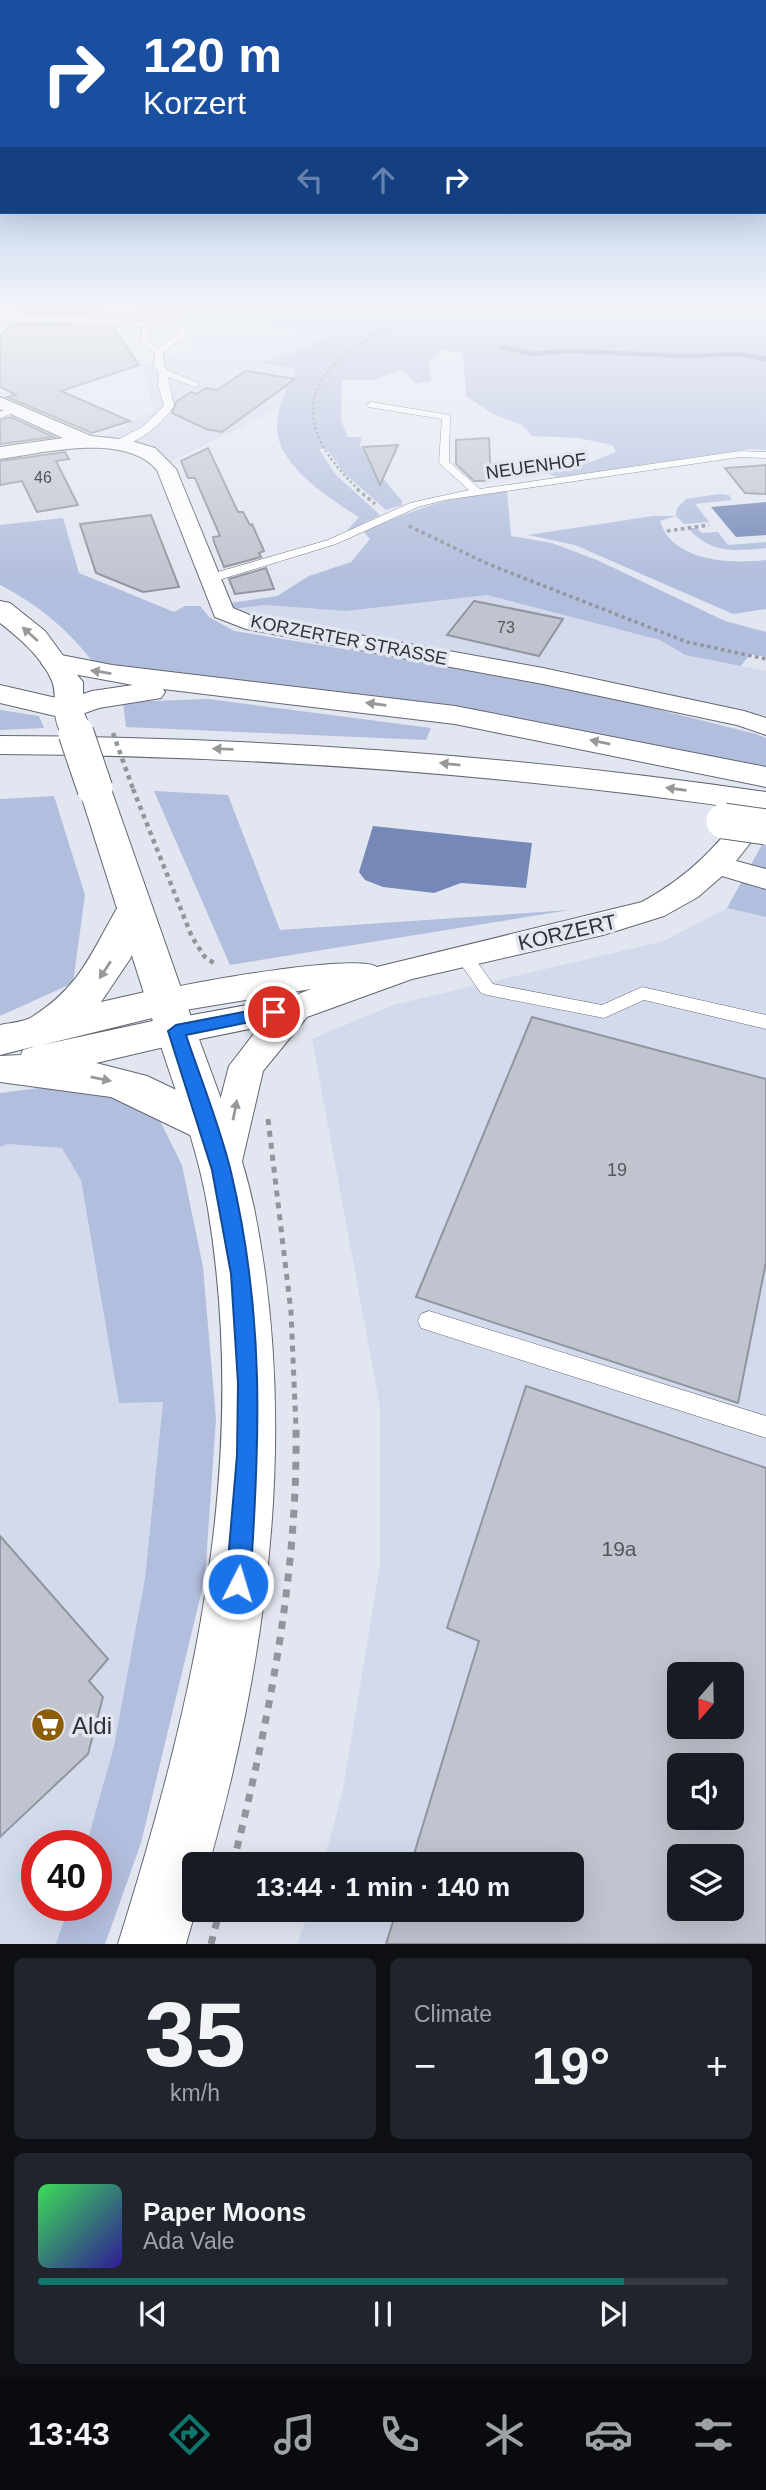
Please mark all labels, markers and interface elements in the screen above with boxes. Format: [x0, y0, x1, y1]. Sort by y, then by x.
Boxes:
icon: right [28, 28, 119, 119]
text: 120 m [143, 28, 282, 82]
text: Korzert [143, 85, 246, 121]
icon: left [291, 161, 329, 199]
icon: ahead [364, 161, 402, 199]
icon: right [437, 161, 475, 199]
street label: NEUENHOF [485, 449, 587, 483]
house number: 46 [34, 469, 52, 486]
street label: KORZERTER STRASSE [249, 611, 449, 669]
house number: 73 [497, 619, 515, 636]
one-way arrow [22, 627, 39, 643]
one-way arrow [90, 666, 112, 677]
one-way arrow [365, 698, 387, 709]
one-way arrow [589, 736, 611, 747]
one-way arrow [211, 744, 233, 755]
one-way arrow [438, 759, 460, 770]
one-way arrow [665, 784, 687, 795]
street label: KORZERT [516, 910, 618, 954]
one-way arrow [99, 961, 112, 980]
pin [244, 982, 304, 1042]
icon: arrive [255, 993, 293, 1031]
one-way arrow [90, 1074, 112, 1085]
one-way arrow [230, 1099, 241, 1121]
house number: 19 [607, 1160, 627, 1180]
house number: 19a [601, 1537, 637, 1560]
position arrow [201, 1547, 275, 1621]
north arrow [667, 1662, 744, 1740]
map controls [667, 1662, 744, 1921]
supermarket icon: Aldi [29, 1706, 67, 1744]
place label: Aldi [72, 1712, 112, 1739]
button: sound [667, 1753, 744, 1830]
speed limit sign: 40 [21, 1830, 112, 1921]
button: layers [667, 1844, 744, 1921]
text: 13:44 · 1 min · 140 m [256, 1872, 510, 1902]
text: 35 [144, 1984, 246, 2085]
text: Climate [414, 2001, 492, 2027]
text: 19° [532, 2037, 610, 2095]
text: − [414, 2045, 436, 2087]
text: + [706, 2045, 728, 2087]
text: km/h [170, 2080, 220, 2106]
text: Paper Moons [143, 2197, 306, 2227]
text: Ada Vale [143, 2228, 235, 2254]
icon: previous [134, 2295, 172, 2333]
icon: pause [364, 2295, 402, 2333]
icon: next [594, 2295, 632, 2333]
icon: directions [165, 2410, 214, 2459]
icon: music [270, 2410, 319, 2459]
icon: phone [375, 2410, 424, 2459]
icon: climate [480, 2410, 529, 2459]
icon: car [584, 2410, 633, 2459]
icon: filters [689, 2410, 738, 2459]
text: 13:43 [28, 2416, 110, 2452]

